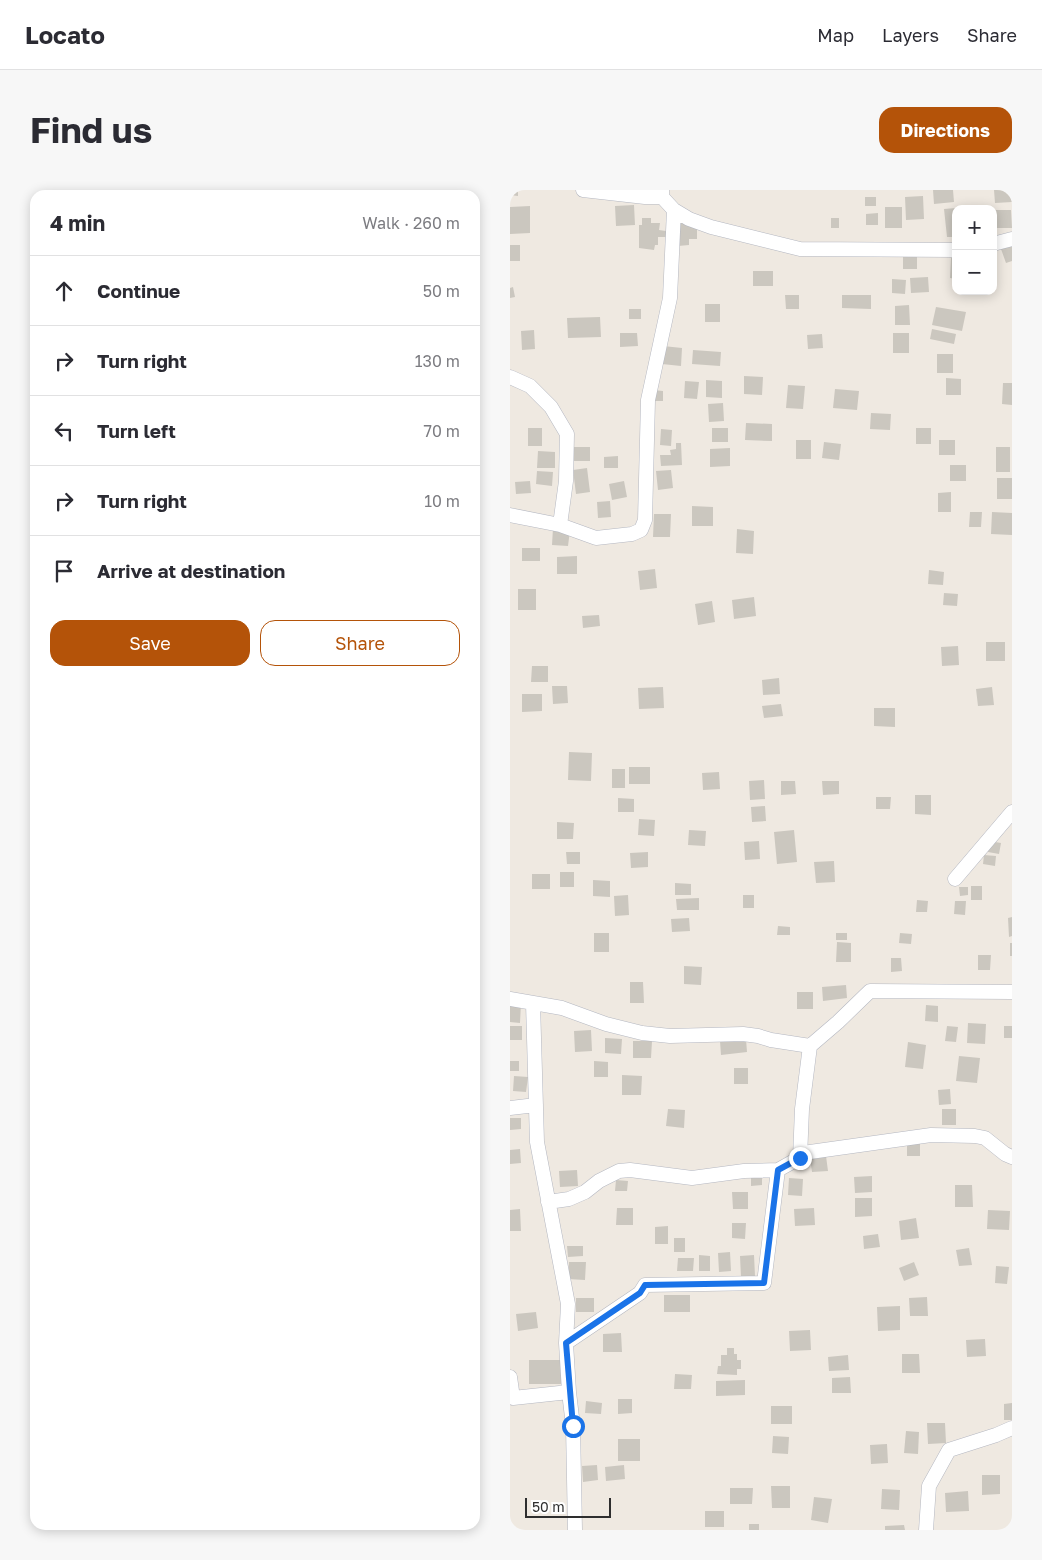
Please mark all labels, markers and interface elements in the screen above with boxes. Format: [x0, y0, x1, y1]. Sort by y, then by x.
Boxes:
text: Locato [25, 20, 105, 49]
text: Map [817, 24, 854, 46]
text: Layers [882, 24, 939, 46]
text: Share [967, 24, 1017, 46]
button: Directions [879, 107, 1012, 153]
text: Find us [30, 109, 152, 151]
map controls [952, 205, 997, 295]
button: + [952, 205, 997, 250]
text: 4 min [50, 210, 105, 236]
text: Walk · 260 m [362, 213, 460, 233]
button: − [952, 250, 997, 295]
icon: ahead [50, 277, 78, 305]
text: Continue [97, 279, 180, 302]
text: 50 m [423, 281, 460, 301]
icon: right [50, 347, 78, 375]
text: Turn right [97, 349, 187, 372]
text: 130 m [415, 351, 460, 371]
icon: left [50, 417, 78, 445]
text: Turn left [97, 419, 176, 442]
text: 70 m [423, 421, 460, 441]
icon: right [50, 487, 78, 515]
text: Turn right [97, 489, 187, 512]
text: 10 m [424, 491, 460, 511]
icon: arrive [50, 557, 78, 585]
text: Arrive at destination [97, 559, 285, 582]
button: Save [50, 620, 250, 666]
button: Share [260, 620, 460, 666]
route end [789, 1147, 812, 1170]
route start [562, 1415, 585, 1438]
scale bar [525, 1495, 611, 1518]
text: 50 m [532, 1498, 565, 1515]

